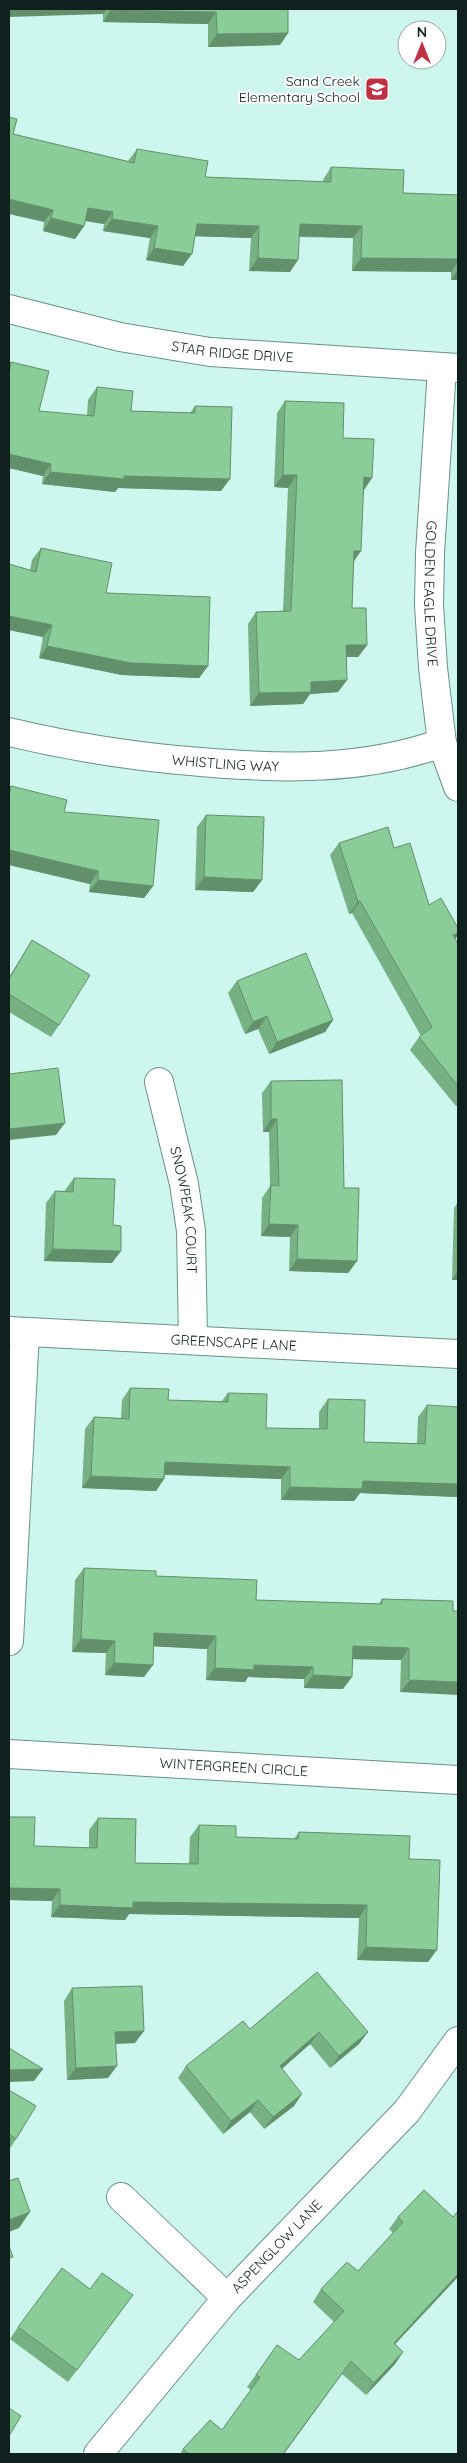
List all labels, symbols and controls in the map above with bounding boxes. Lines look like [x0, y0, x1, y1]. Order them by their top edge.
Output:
north arrow [397, 20, 447, 70]
text: N [417, 23, 427, 41]
place label: Sand Creek Elementary School [239, 72, 360, 106]
school or university icon: Sand Creek Elementary School [364, 76, 390, 102]
street label: STAR RIDGE DRIVE [170, 337, 294, 366]
street label: GOLDEN EAGLE DRIVE [420, 520, 442, 667]
street label: WHISTLING WAY [171, 750, 280, 775]
street label: SNOWPEAK COURT [166, 1145, 201, 1274]
street label: GREENSCAPE LANE [170, 1330, 297, 1355]
street label: WINTERGREEN CIRCLE [159, 1754, 308, 1780]
street label: ASPENGLOW LANE [227, 2196, 326, 2297]

